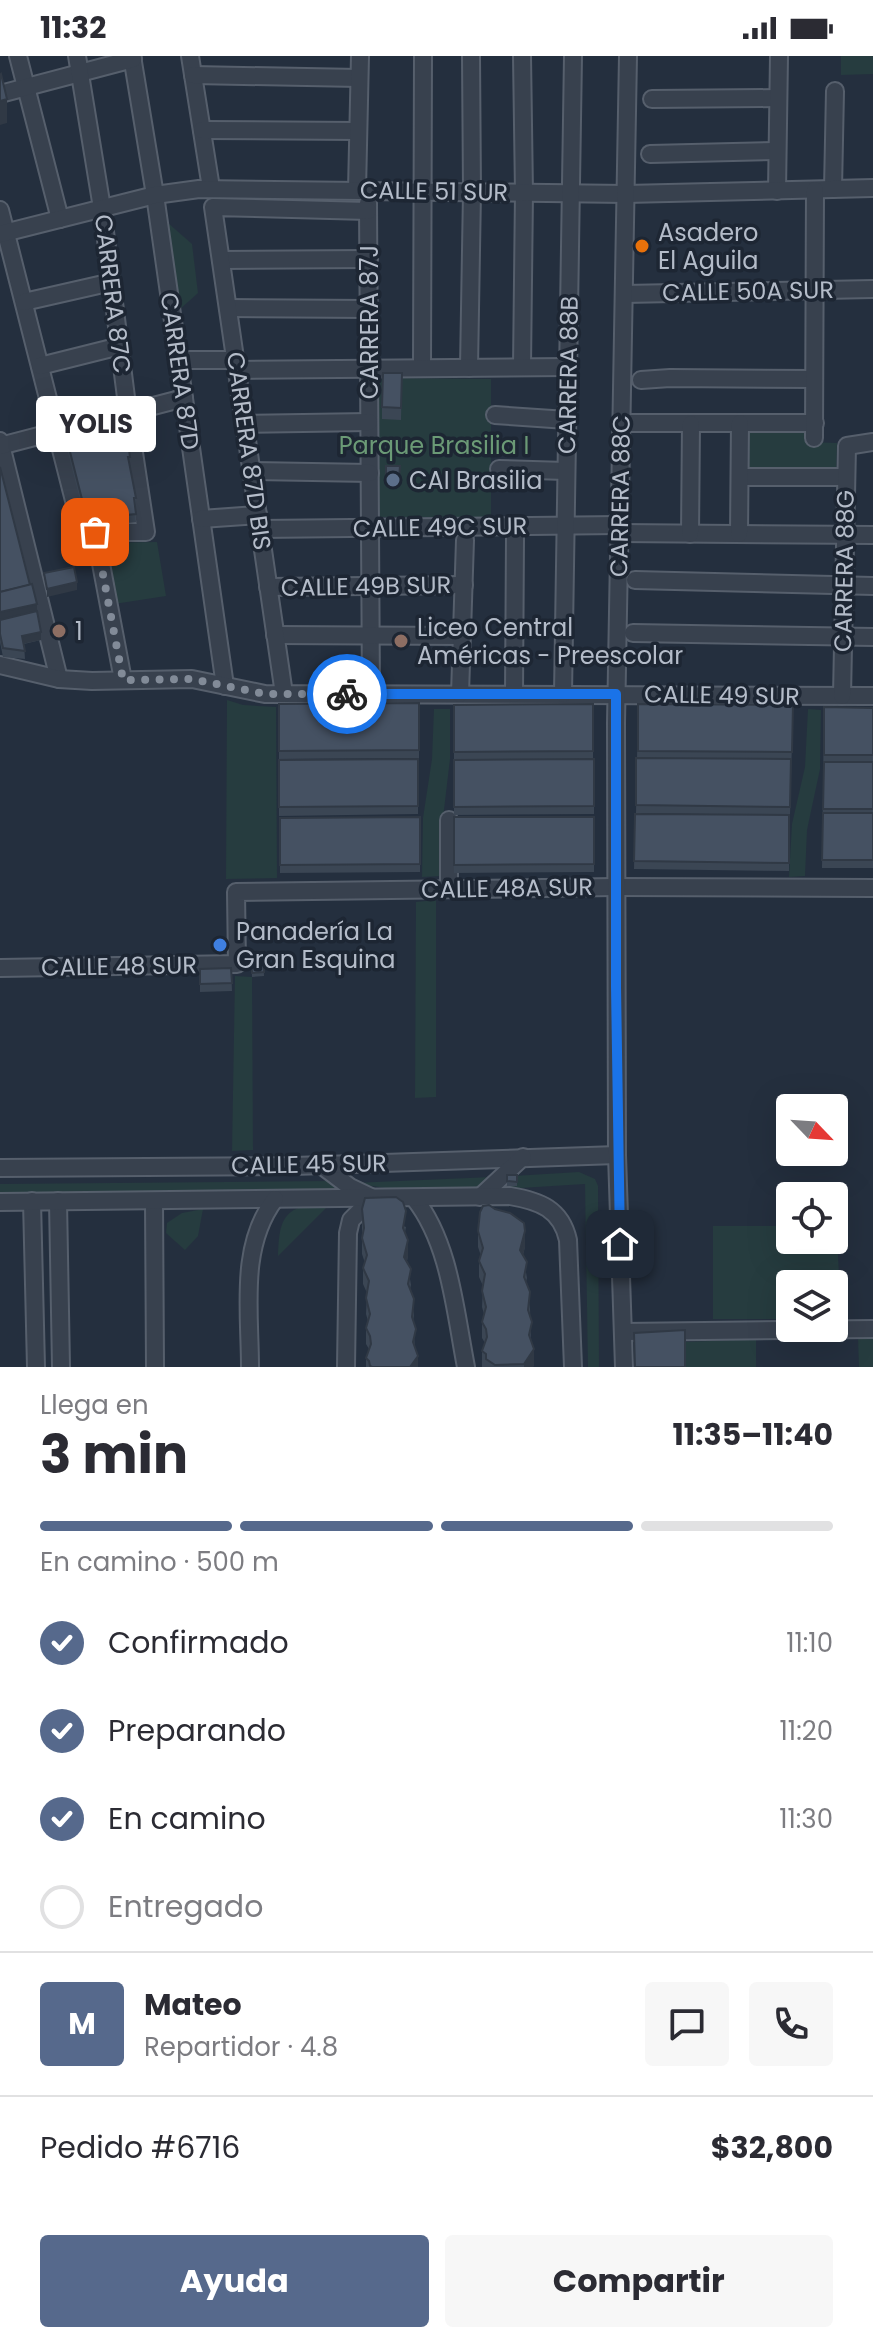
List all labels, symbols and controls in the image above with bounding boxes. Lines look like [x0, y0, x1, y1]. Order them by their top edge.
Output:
text: 11:32 [40, 6, 106, 49]
street label: CALLE 51 SUR [360, 173, 508, 209]
street label: CARRERA 87C [87, 213, 139, 375]
place label: Asadero El Aguila [658, 216, 758, 277]
marker: Asadero El Aguila [633, 237, 651, 255]
street label: CARRERA 87J [353, 245, 386, 399]
street label: CALLE 50A SUR [662, 273, 834, 309]
street label: CARRERA 87D [153, 290, 207, 452]
street label: CARRERA 88B [550, 296, 586, 454]
street label: CARRERA 87D BIS [219, 350, 279, 552]
callout: YOLIS [35, 396, 155, 452]
text: YOLIS [59, 406, 133, 442]
street label: CARRERA 88C [602, 415, 638, 577]
park label: Parque Brasilia I [339, 429, 529, 462]
place label: CAI Brasilia [409, 464, 542, 497]
marker: CAI Brasilia [384, 471, 402, 489]
street label: CARRERA 88G [826, 490, 862, 652]
pin [61, 498, 129, 566]
street label: CALLE 49C SUR [353, 509, 527, 545]
icon: bag [73, 510, 117, 554]
street label: CALLE 49B SUR [281, 568, 451, 604]
place label: Liceo Central Américas - Preescolar [417, 611, 683, 672]
place label: 1 [75, 615, 83, 648]
marker: 1 [50, 622, 68, 640]
marker: Liceo Central Américas - Preescolar [392, 632, 410, 650]
courier [307, 654, 387, 734]
icon: bike [325, 672, 369, 716]
street label: CALLE 49 SUR [644, 677, 800, 713]
street label: CALLE 48A SUR [421, 870, 593, 906]
place label: Panadería La Gran Esquina [236, 915, 396, 976]
marker: Panadería La Gran Esquina [211, 936, 229, 954]
street label: CALLE 48 SUR [41, 948, 197, 984]
north arrow [776, 1094, 848, 1166]
map controls [776, 1094, 848, 1342]
street label: CALLE 45 SUR [231, 1146, 387, 1182]
button: locate [776, 1182, 848, 1254]
pin [586, 1210, 654, 1278]
icon: home [598, 1222, 642, 1266]
button: layers [776, 1270, 848, 1342]
text: Llega en [40, 1387, 149, 1423]
text: 11:35–11:40 [672, 1413, 833, 1456]
text: 3 min [40, 1418, 188, 1491]
text: En camino · 500 m [40, 1544, 279, 1580]
icon: check [40, 1621, 84, 1665]
text: Confirmado [108, 1621, 289, 1664]
text: 11:10 [786, 1625, 833, 1661]
icon: check [40, 1709, 84, 1753]
text: Preparando [108, 1709, 286, 1752]
text: 11:20 [780, 1713, 833, 1749]
icon: check [40, 1797, 84, 1841]
text: En camino [108, 1797, 266, 1840]
text: 11:30 [779, 1801, 833, 1837]
text: Entregado [108, 1885, 263, 1928]
button: chat [645, 1982, 729, 2066]
button: phone [749, 1982, 833, 2066]
text: Mateo [144, 1983, 242, 2026]
text: M [68, 2002, 96, 2045]
text: Repartidor · 4.8 [144, 2029, 338, 2065]
text: Pedido #6716 [40, 2126, 240, 2169]
text: $32,800 [711, 2126, 833, 2169]
button: Ayuda [40, 2235, 429, 2327]
button: Compartir [445, 2235, 833, 2327]

